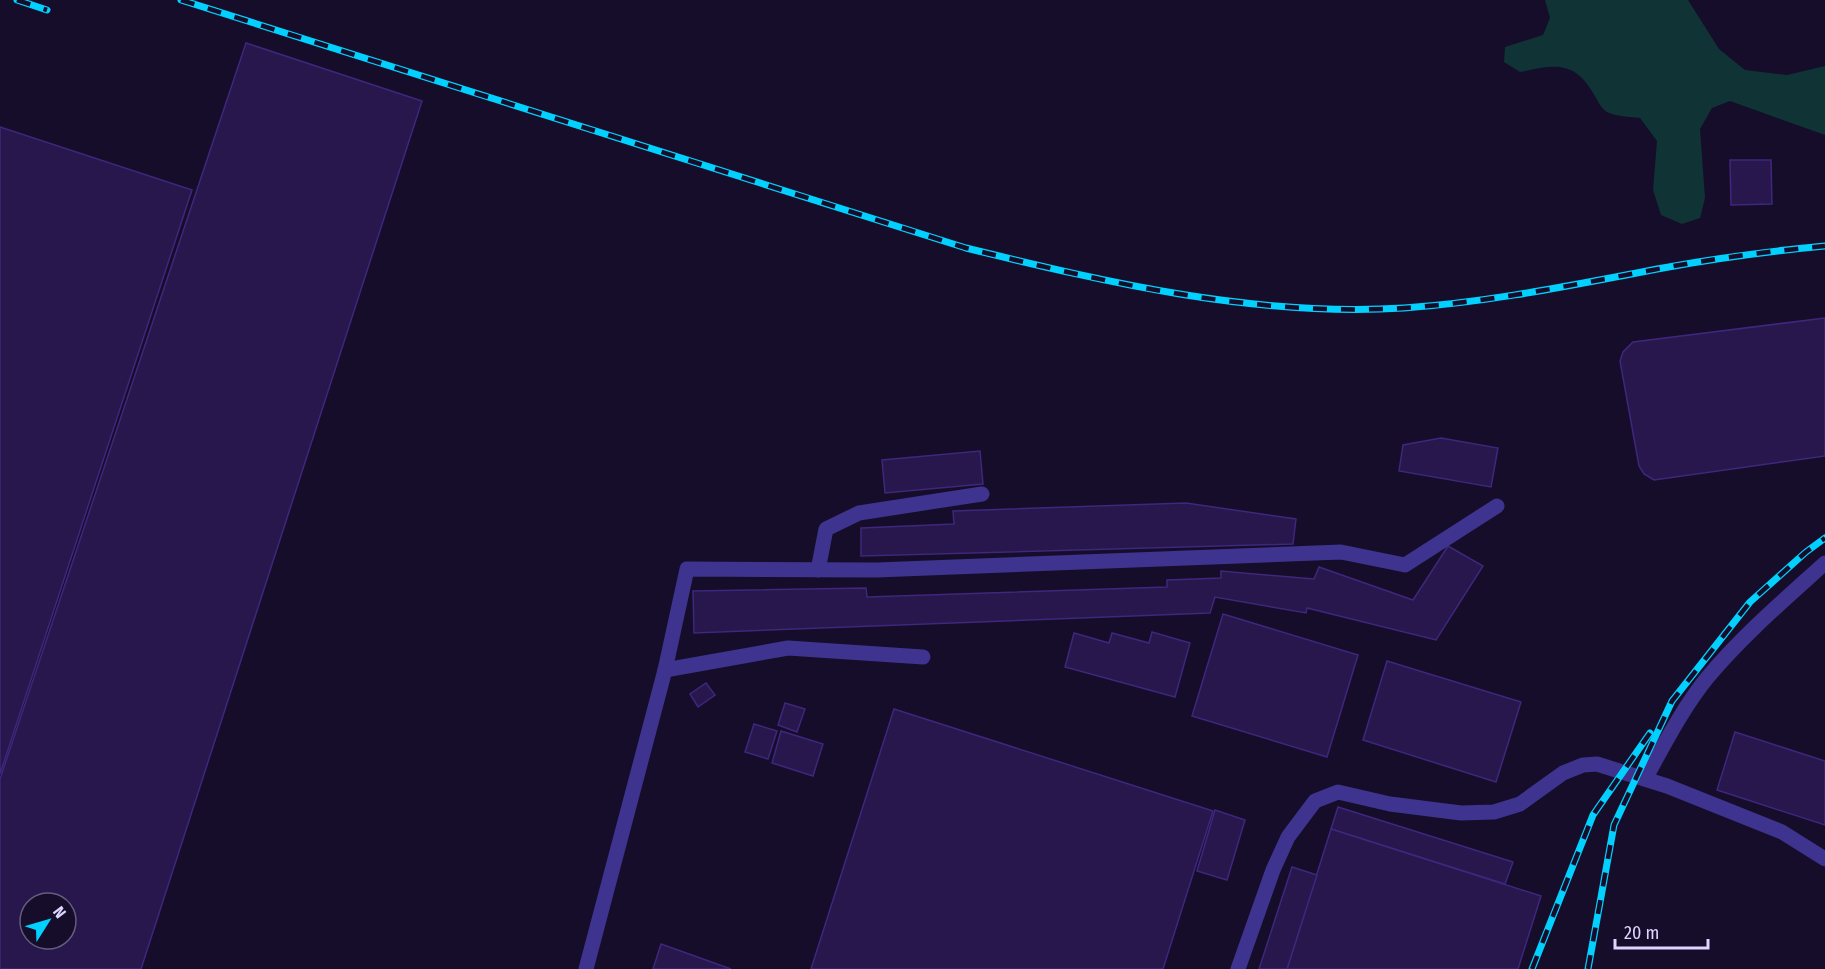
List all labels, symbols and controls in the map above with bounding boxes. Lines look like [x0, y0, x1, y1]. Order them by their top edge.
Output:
north arrow [18, 891, 78, 951]
text: N [49, 903, 70, 922]
scale bar [1615, 912, 1708, 950]
text: 20 m [1624, 922, 1659, 944]

